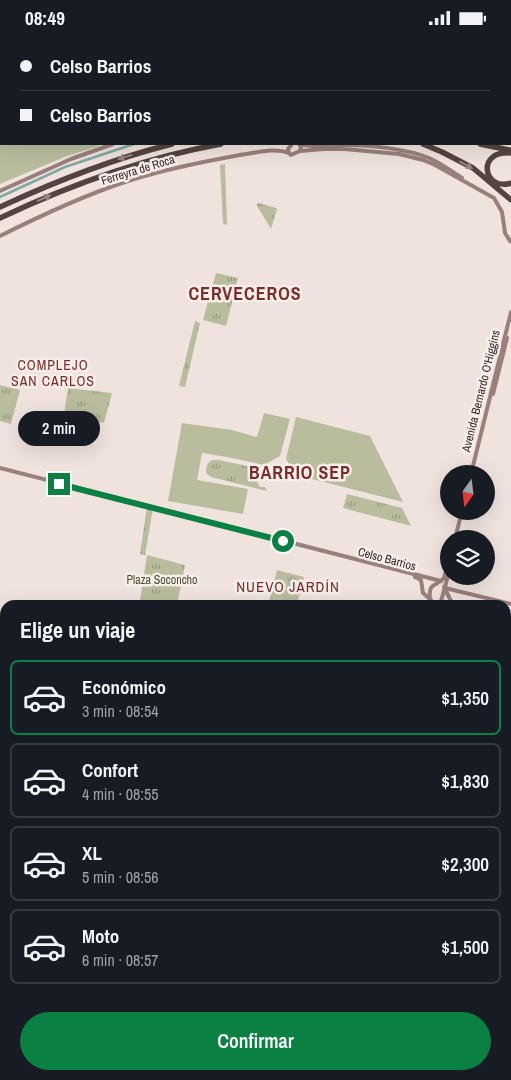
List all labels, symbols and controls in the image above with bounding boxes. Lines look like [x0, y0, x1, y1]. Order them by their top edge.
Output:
text: 08:49 [25, 5, 65, 31]
text: Celso Barrios [50, 53, 151, 79]
text: Celso Barrios [50, 102, 151, 128]
street label: Ferreyra de Roca [99, 151, 177, 189]
one-way arrow [118, 153, 133, 161]
one-way arrow [460, 160, 473, 169]
one-way arrow [37, 194, 51, 202]
district label: CERVECEROS [188, 281, 302, 306]
street label: Avenida Bernardo O'Higgins [458, 328, 504, 455]
district label: COMPLEJO SAN CARLOS [11, 356, 95, 390]
callout: 2 min [18, 411, 100, 447]
text: 2 min [42, 417, 76, 439]
district label: BARRIO SEP [249, 460, 351, 485]
north arrow [440, 465, 495, 520]
map controls [440, 465, 495, 585]
route end [48, 473, 70, 495]
route start [272, 530, 294, 552]
button: layers [440, 530, 495, 585]
street label: Celso Barrios [356, 544, 418, 574]
park label: Plaza Soconcho [126, 572, 198, 588]
district label: NUEVO JARDÍN [236, 576, 340, 597]
text: Elige un viaje [20, 615, 135, 645]
text: Económico [82, 674, 166, 700]
icon: car [22, 675, 67, 720]
text: $1,350 [441, 685, 489, 711]
text: 3 min · 08:54 [82, 700, 159, 722]
text: Confort [82, 757, 138, 783]
icon: car [22, 758, 67, 803]
text: $1,830 [441, 768, 489, 794]
text: 4 min · 08:55 [82, 783, 159, 805]
text: XL [82, 840, 102, 866]
icon: car [22, 841, 67, 886]
text: $2,300 [441, 851, 489, 877]
text: 5 min · 08:56 [82, 866, 159, 888]
text: Moto [82, 923, 119, 949]
icon: car [22, 924, 67, 969]
text: $1,500 [441, 934, 489, 960]
text: 6 min · 08:57 [82, 949, 159, 971]
button: Confirmar [20, 1012, 491, 1070]

